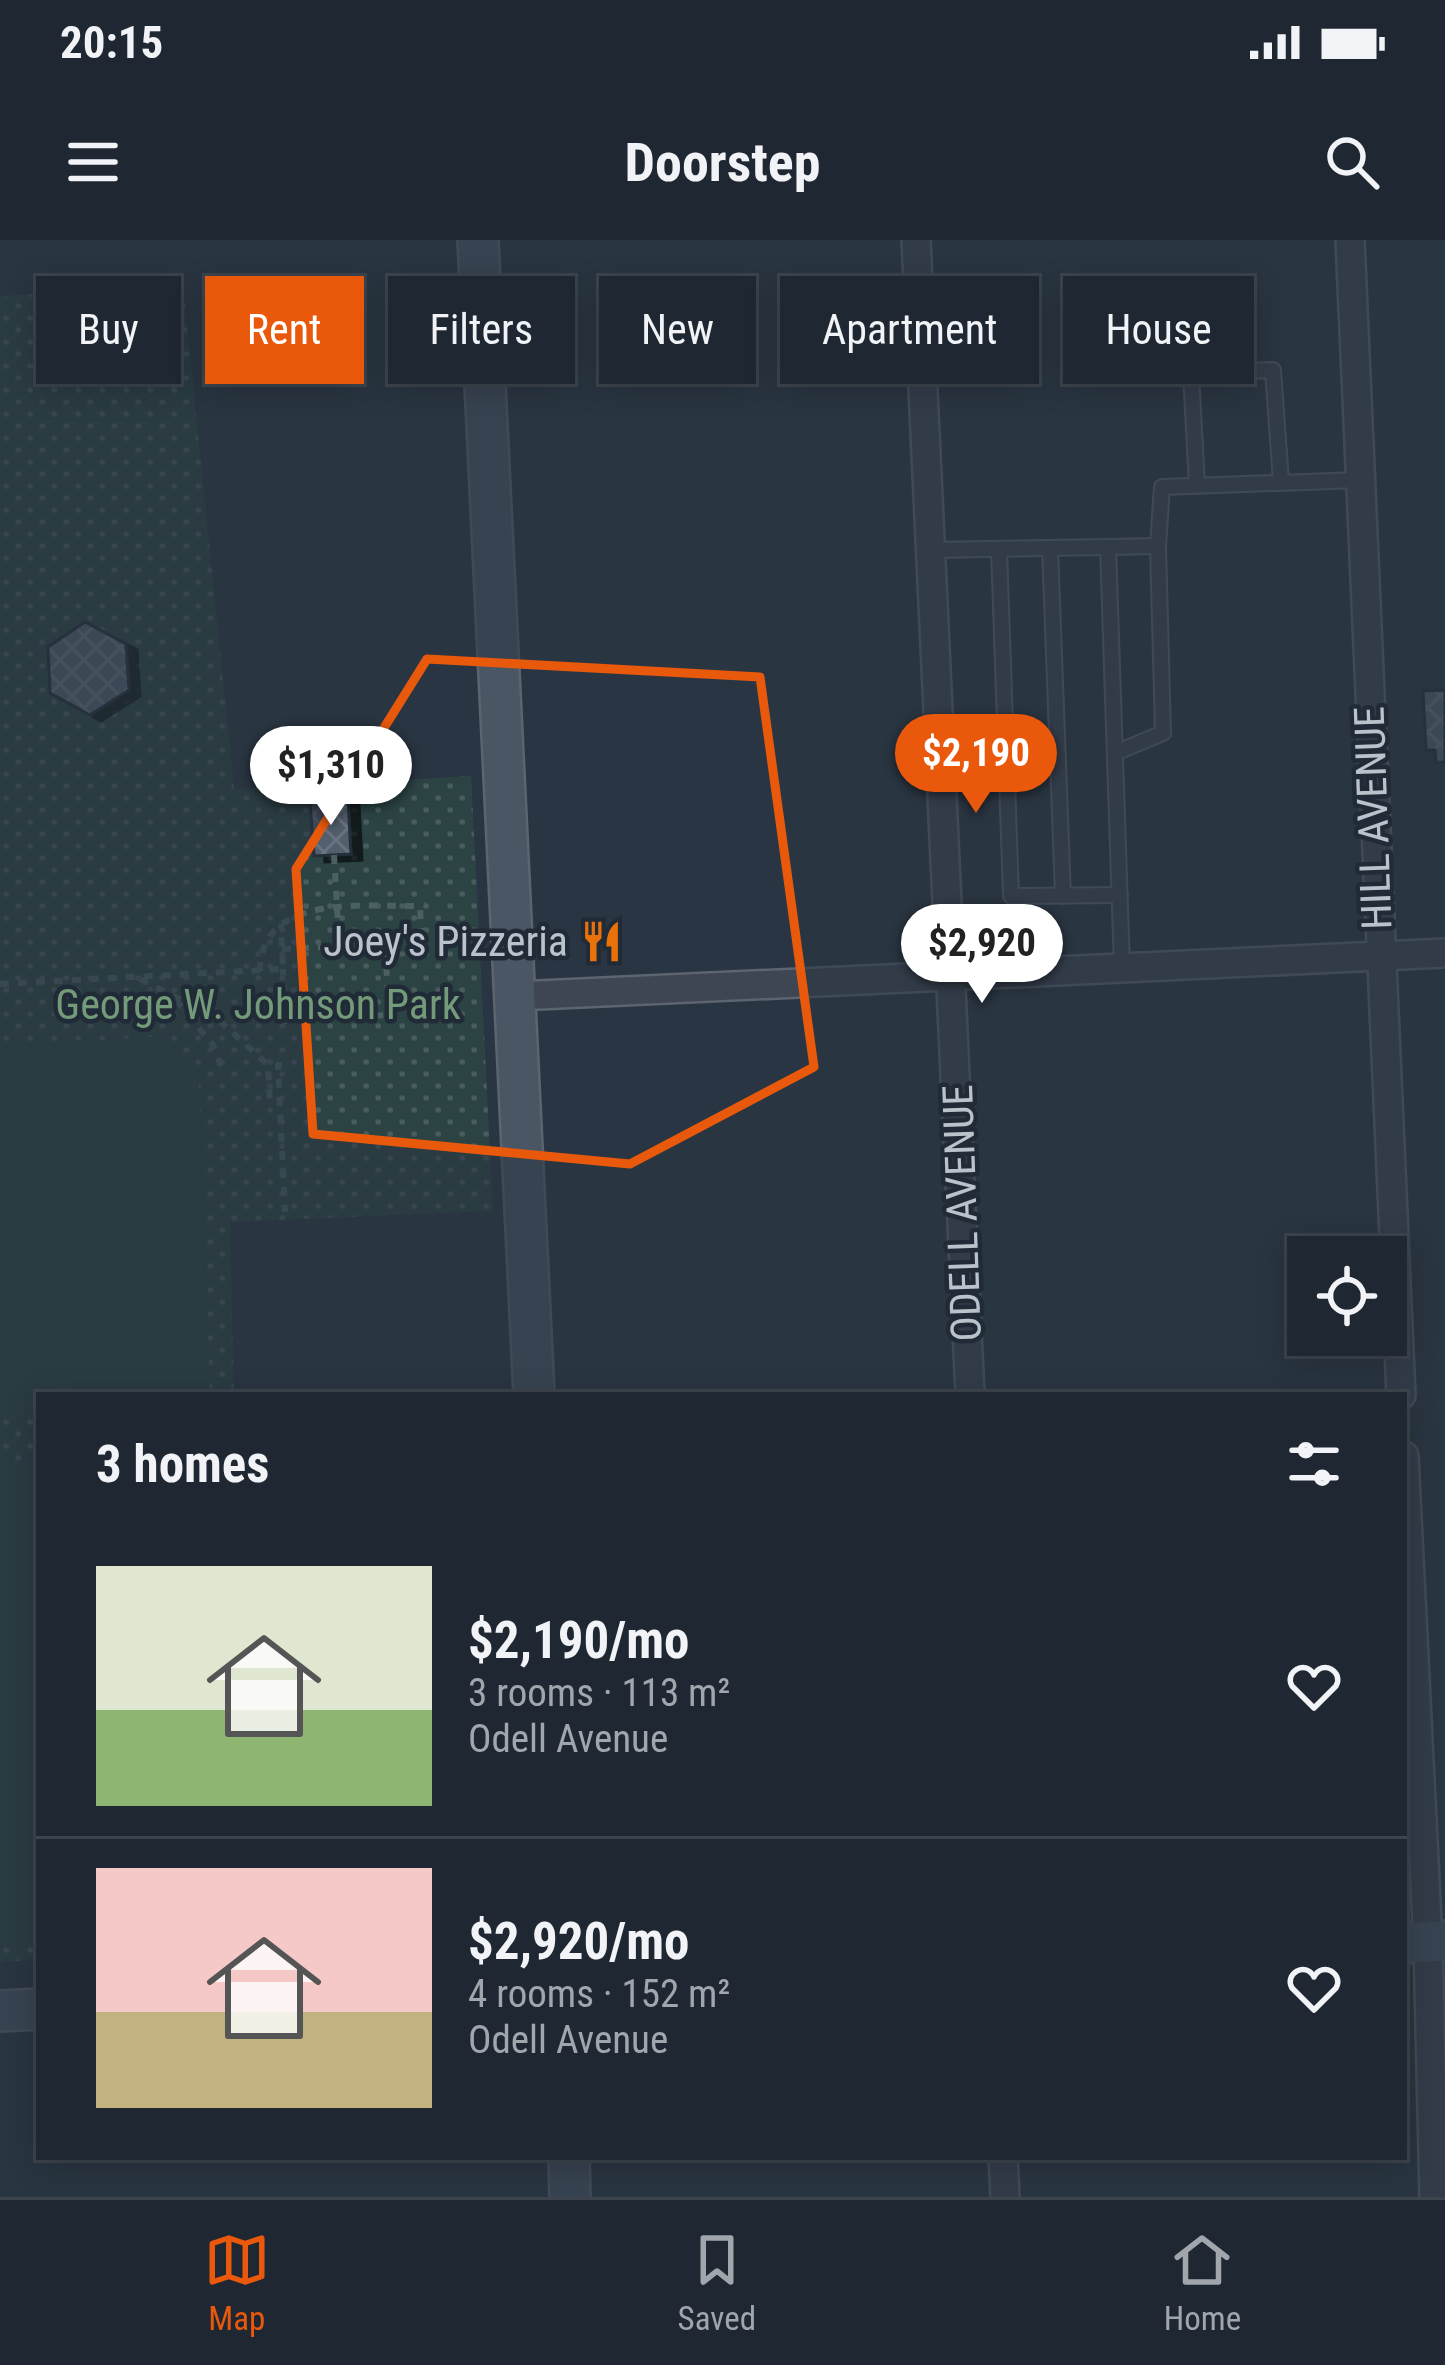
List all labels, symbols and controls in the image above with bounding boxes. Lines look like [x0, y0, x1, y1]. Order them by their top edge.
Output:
text: 20:15 [60, 16, 163, 69]
icon: menu [60, 129, 126, 195]
icon: search [1319, 129, 1385, 195]
text: Doorstep [625, 131, 820, 194]
chip: Buy [36, 276, 181, 384]
chip: Rent [205, 276, 364, 384]
chip: Filters [388, 276, 575, 384]
chip: New [599, 276, 756, 384]
chip: Apartment [780, 276, 1039, 384]
chip: House [1063, 276, 1254, 384]
street label: HILL AVENUE [1345, 705, 1401, 931]
pin: $2,190 [878, 714, 1074, 816]
pin: $1,310 [233, 726, 429, 828]
text: $2,190 [922, 730, 1030, 776]
text: $1,310 [277, 742, 385, 788]
pin: $2,920 [884, 904, 1080, 1006]
place label: Joey's Pizzeria [323, 917, 568, 966]
restaurant icon: Joey's Pizzeria [579, 918, 625, 964]
text: $2,920 [928, 920, 1036, 966]
park label: George W. Johnson Park [55, 980, 461, 1029]
street label: ODELL AVENUE [933, 1084, 991, 1342]
map controls [1287, 1236, 1407, 1356]
button: locate [1287, 1236, 1407, 1356]
icon: filters [1281, 1431, 1347, 1497]
text: 3 homes [96, 1435, 269, 1494]
text: $2,190/mo [468, 1611, 689, 1670]
icon: home [192, 1614, 336, 1758]
icon: heart [1281, 1653, 1347, 1719]
text: 3 rooms · 113 m² [468, 1670, 730, 1716]
text: Odell Avenue [468, 1716, 668, 1762]
text: $2,920/mo [468, 1912, 689, 1971]
icon: home [192, 1916, 336, 2060]
icon: heart [1281, 1955, 1347, 2021]
text: 4 rooms · 152 m² [468, 1971, 730, 2017]
text: Odell Avenue [468, 2017, 668, 2063]
tab: Map [204, 2227, 270, 2338]
tab: Saved [678, 2227, 756, 2338]
tab: Home [1164, 2227, 1241, 2338]

